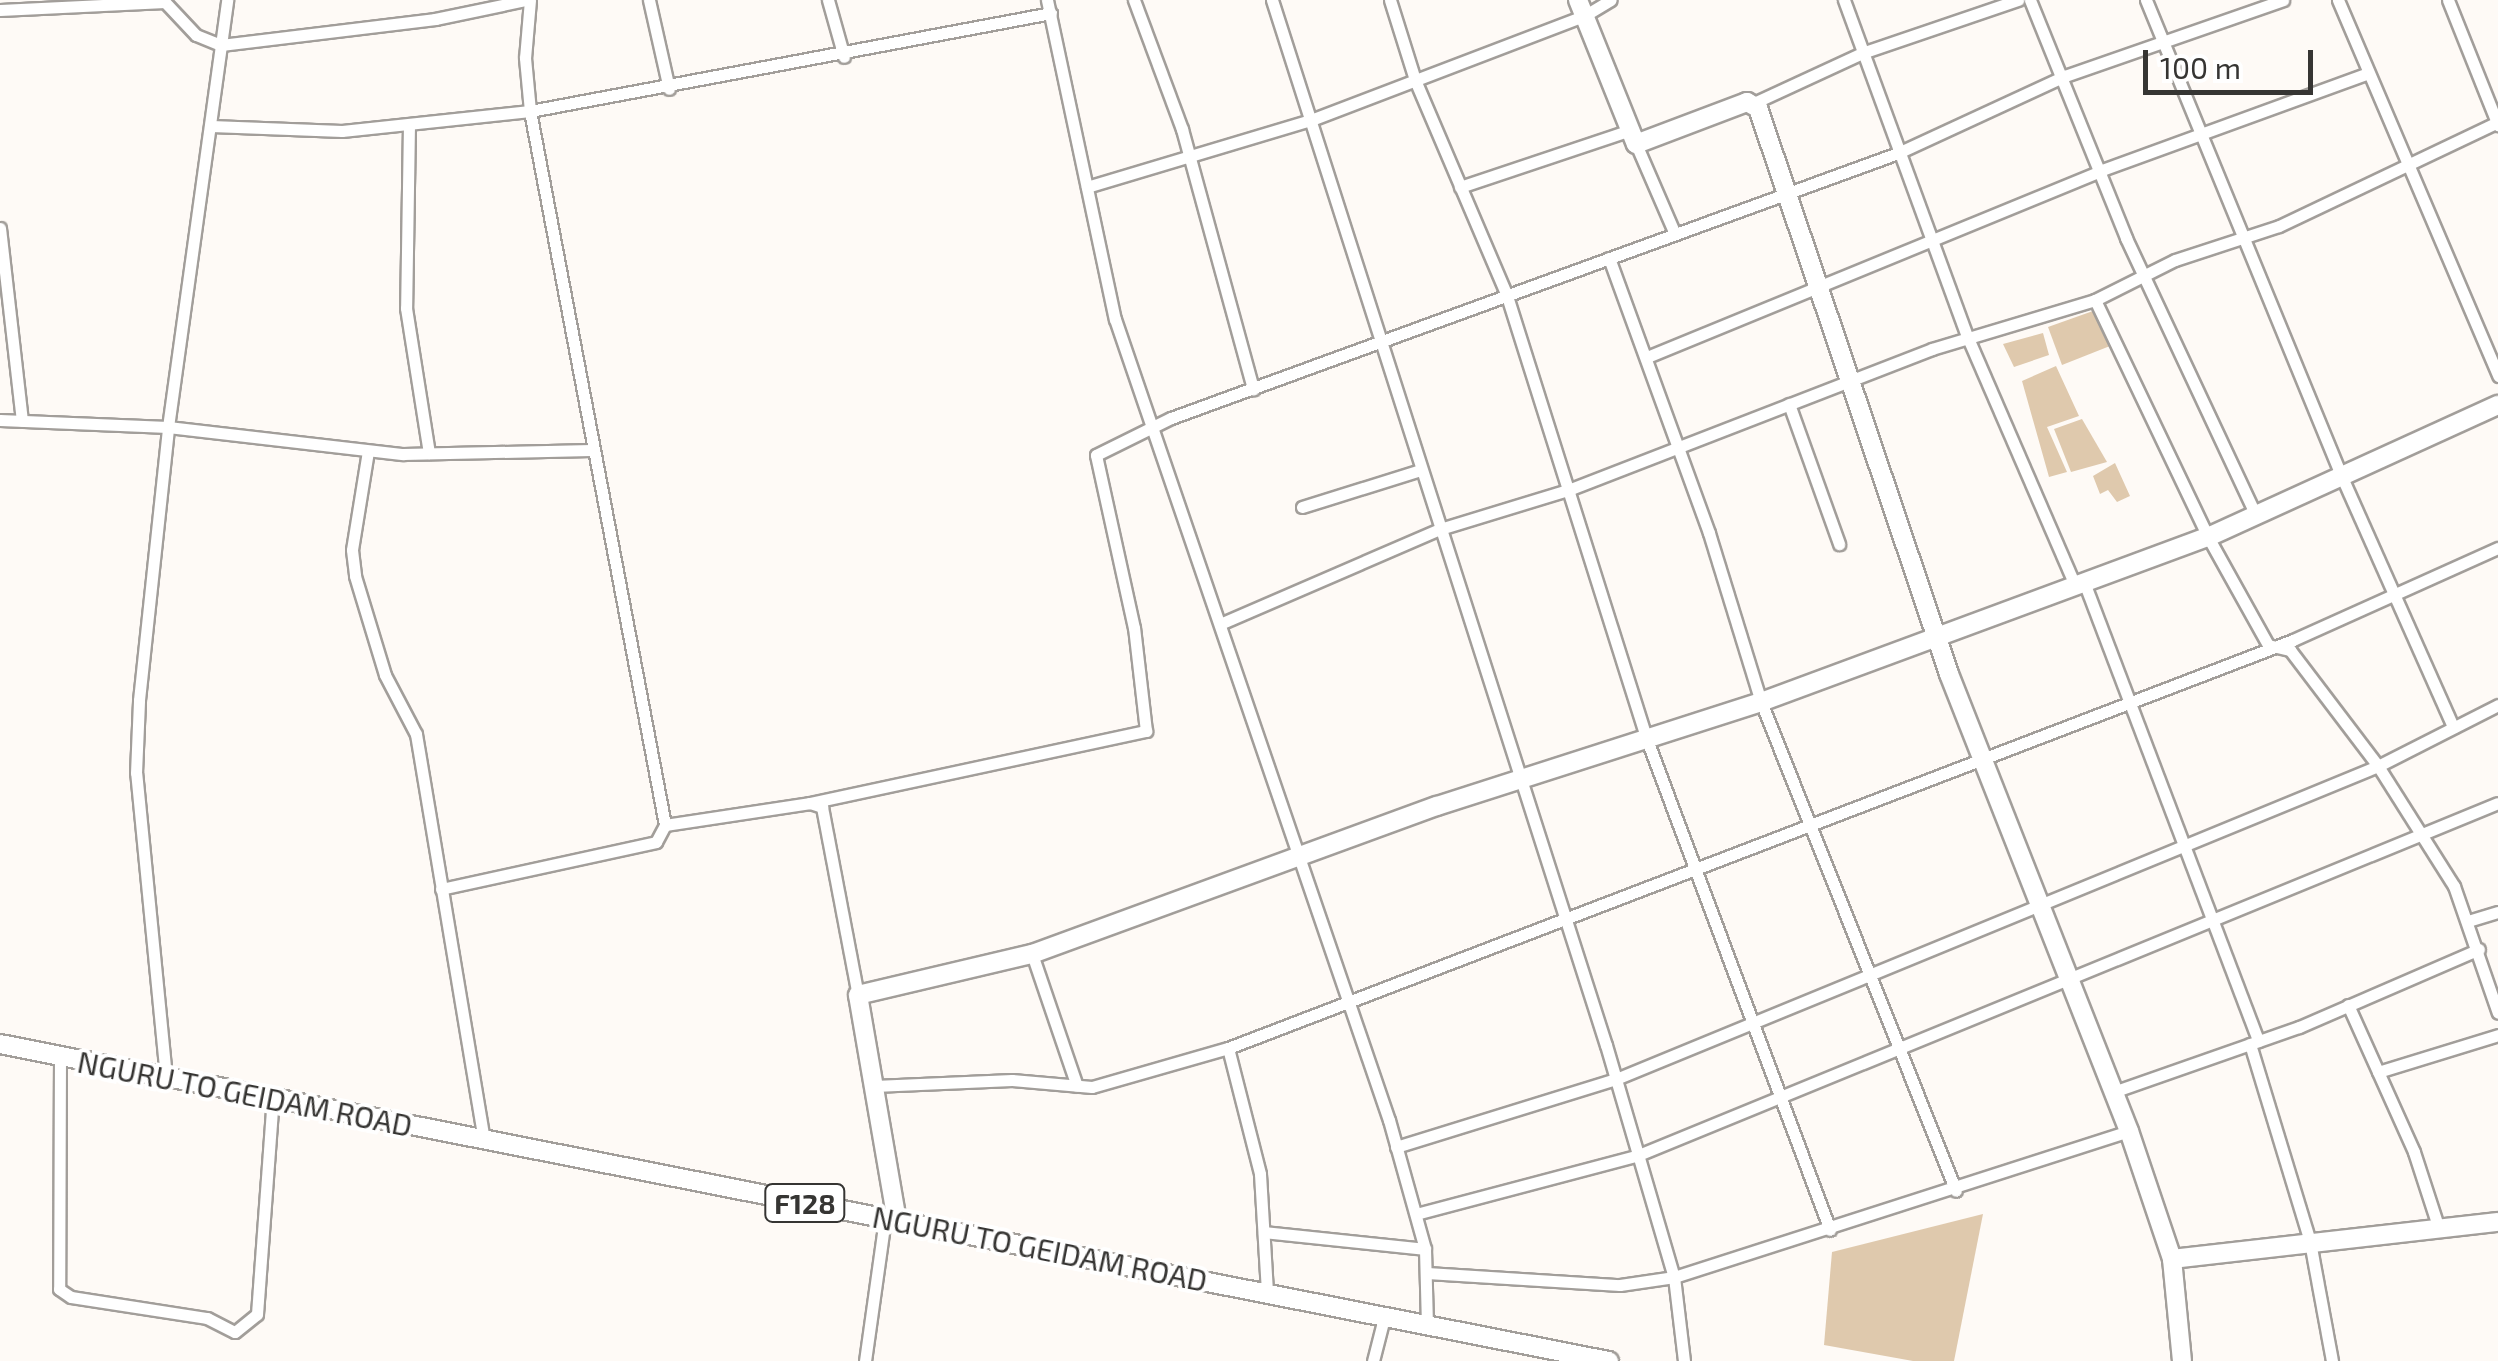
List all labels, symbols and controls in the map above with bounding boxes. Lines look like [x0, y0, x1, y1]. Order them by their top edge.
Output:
scale bar [2148, 30, 2318, 92]
text: 100 m [2160, 49, 2241, 85]
street label: NGURU TO GEIDAM ROAD [74, 1043, 416, 1143]
road number: F128 [762, 1180, 848, 1226]
street label: NGURU TO GEIDAM ROAD [869, 1198, 1211, 1298]

